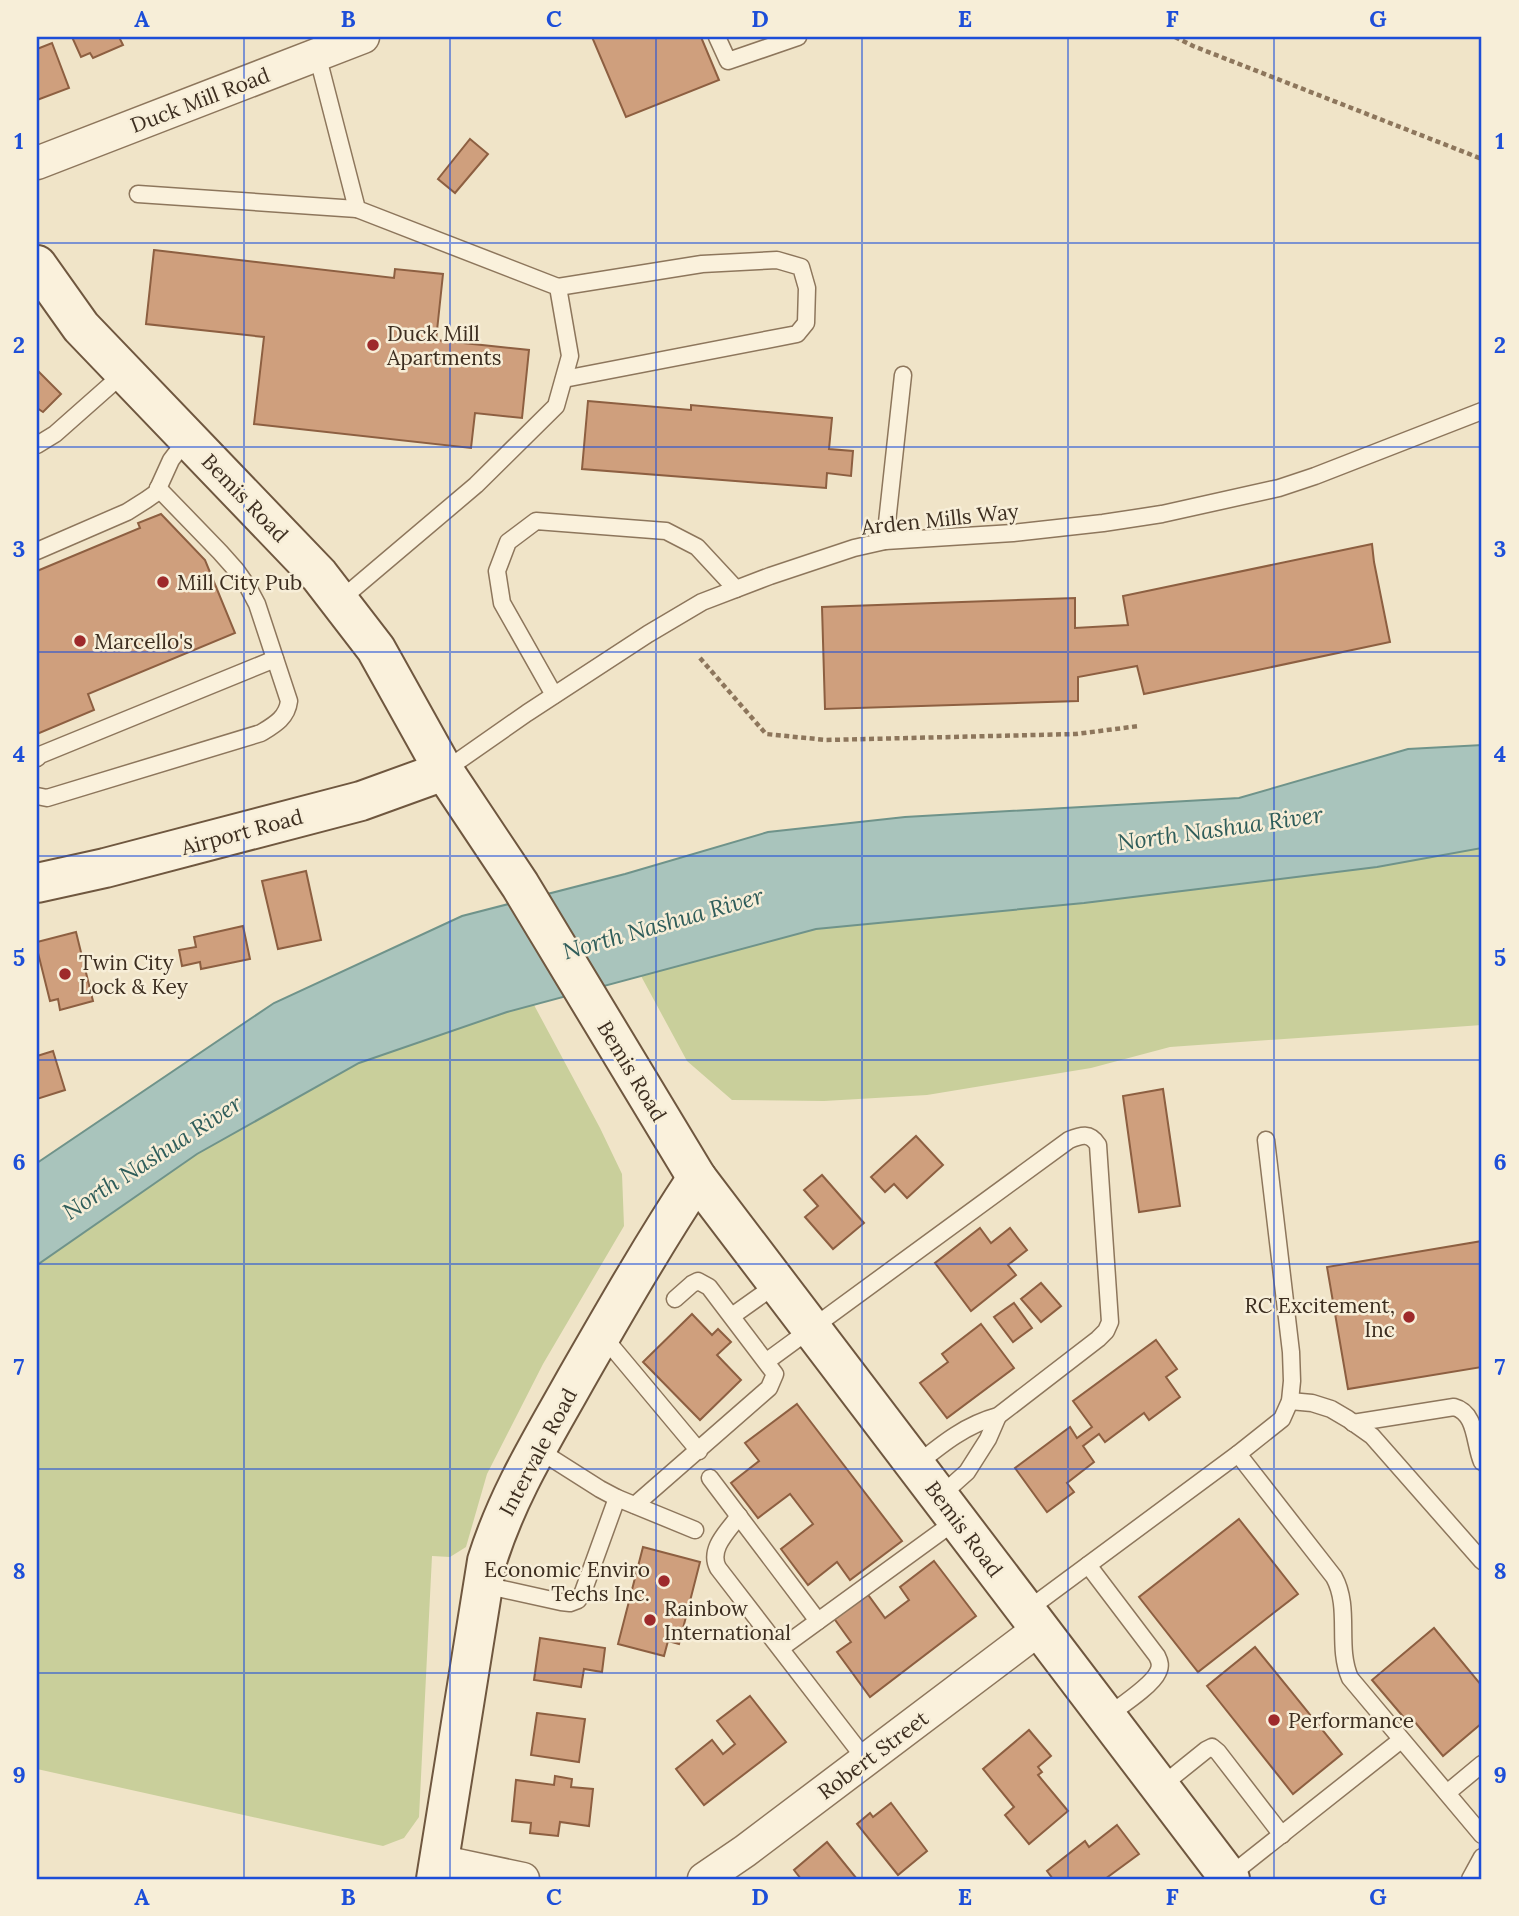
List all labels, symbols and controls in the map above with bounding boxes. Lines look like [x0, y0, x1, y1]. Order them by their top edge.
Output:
text: A [134, 4, 150, 33]
text: B [340, 4, 356, 33]
text: C [546, 4, 562, 33]
text: D [751, 4, 769, 33]
text: E [958, 4, 972, 33]
text: F [1165, 4, 1179, 33]
text: G [1369, 4, 1387, 33]
street label: Duck Mill Road [127, 61, 273, 139]
text: 1 [14, 126, 24, 155]
text: 1 [1495, 126, 1505, 155]
place label: Duck Mill Apartments [386, 320, 501, 371]
text: 2 [13, 330, 25, 359]
text: 2 [1494, 330, 1506, 359]
marker: Duck Mill Apartments [365, 337, 381, 353]
street label: Bemis Road [196, 448, 294, 548]
street label: Arden Mills Way [859, 497, 1020, 541]
text: 3 [13, 534, 25, 563]
text: 3 [1494, 534, 1506, 563]
place label: Mill City Pub [177, 569, 302, 596]
marker: Mill City Pub [155, 574, 171, 590]
place label: Marcello's [94, 628, 193, 655]
marker: Marcello's [72, 633, 88, 649]
text: 4 [13, 739, 25, 768]
text: 4 [1494, 739, 1506, 768]
water label: North Nashua River [1115, 799, 1325, 857]
street label: Airport Road [177, 803, 306, 861]
water label: North Nashua River [559, 880, 767, 966]
text: 5 [13, 943, 25, 972]
text: 5 [1494, 943, 1506, 972]
place label: Twin City Lock & Key [79, 949, 188, 1000]
marker: Twin City Lock & Key [57, 966, 73, 982]
street label: Bemis Road [591, 1016, 673, 1126]
water label: North Nashua River [57, 1088, 247, 1226]
text: 6 [12, 1147, 26, 1176]
text: 6 [1493, 1147, 1507, 1176]
place label: RC Excitement, Inc [1244, 1292, 1395, 1343]
marker: RC Excitement, Inc [1401, 1309, 1417, 1325]
text: 7 [14, 1352, 25, 1381]
text: 7 [1495, 1352, 1506, 1381]
street label: Intervale Road [493, 1384, 583, 1520]
street label: Bemis Road [919, 1476, 1009, 1582]
text: 8 [12, 1556, 26, 1585]
place label: Economic Enviro Techs Inc. [484, 1556, 650, 1607]
text: 8 [1493, 1556, 1507, 1585]
marker: Economic Enviro Techs Inc. [656, 1573, 672, 1589]
place label: Rainbow International [664, 1595, 791, 1646]
marker: Rainbow International [642, 1612, 658, 1628]
street label: Robert Street [812, 1704, 934, 1805]
place label: Performance [1288, 1707, 1414, 1734]
marker: Performance [1266, 1712, 1282, 1728]
text: 9 [12, 1760, 26, 1789]
text: 9 [1493, 1760, 1507, 1789]
text: A [134, 1882, 150, 1911]
text: B [340, 1882, 356, 1911]
text: C [546, 1882, 562, 1911]
text: D [751, 1882, 769, 1911]
text: E [958, 1882, 972, 1911]
text: F [1165, 1882, 1179, 1911]
text: G [1369, 1882, 1387, 1911]

